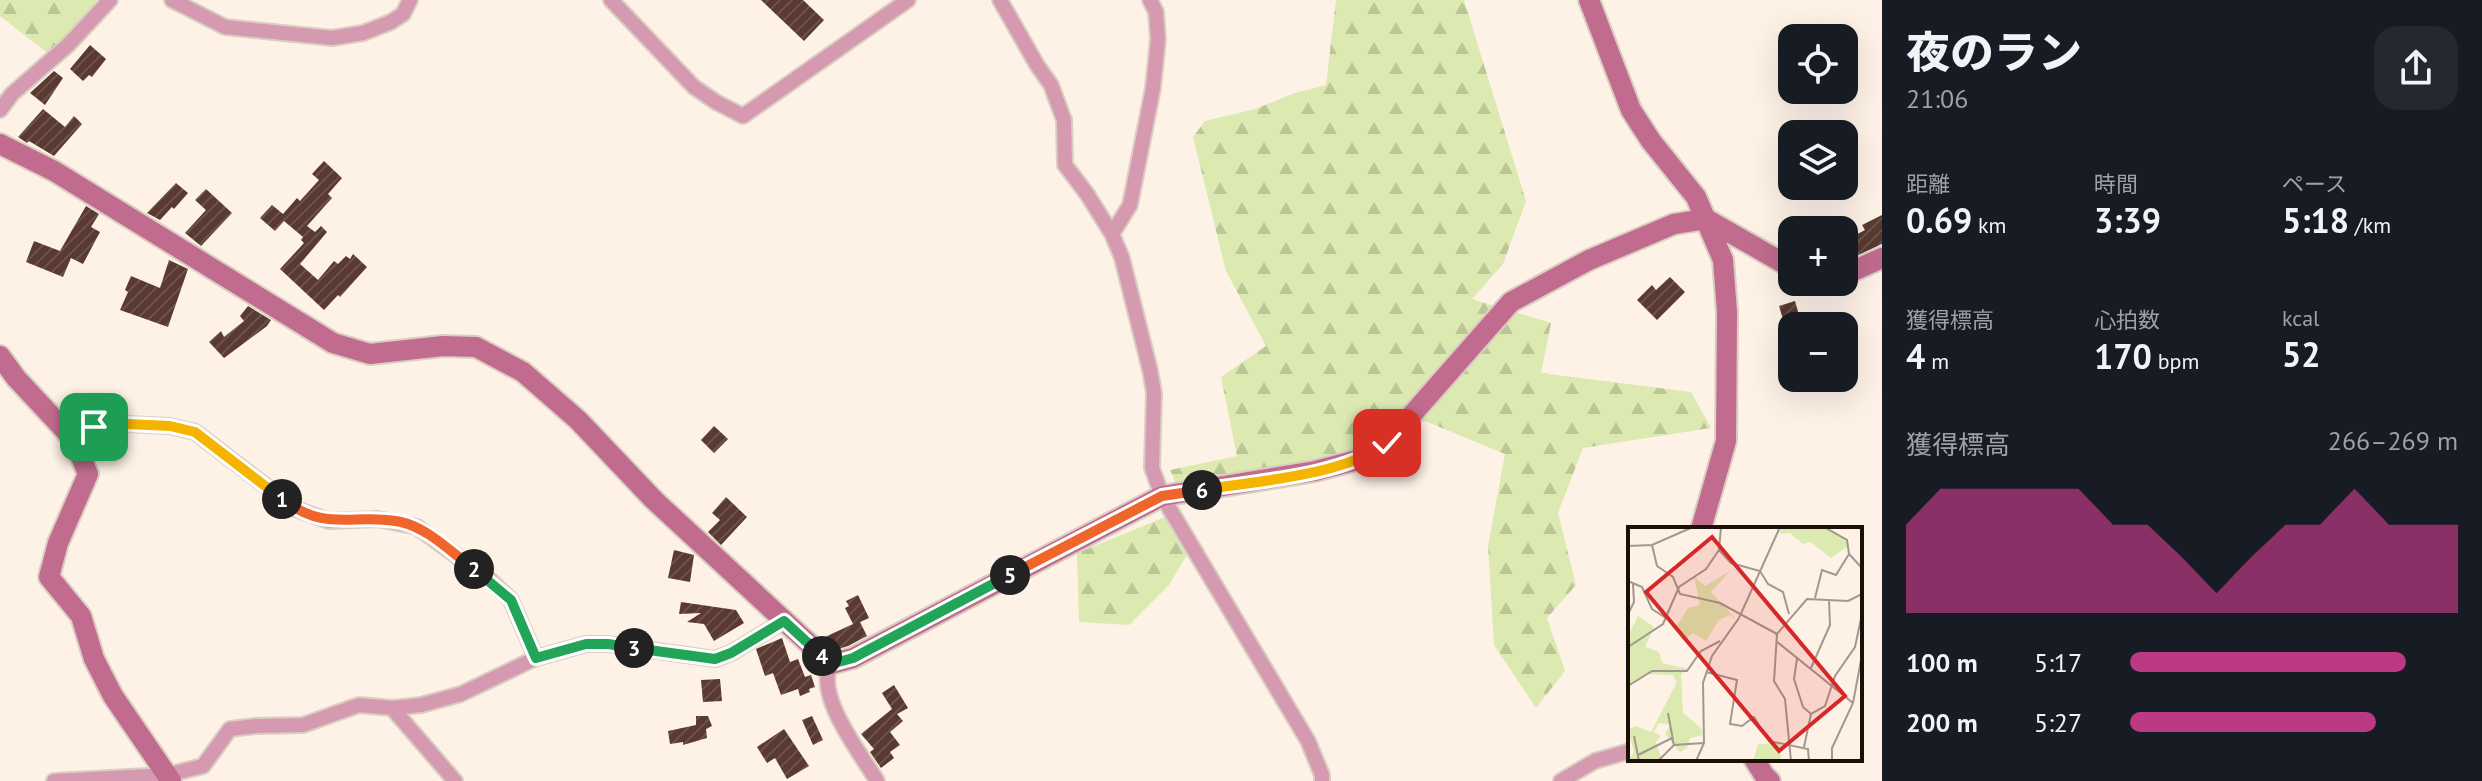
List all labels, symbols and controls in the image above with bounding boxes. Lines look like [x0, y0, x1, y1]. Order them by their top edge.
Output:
text: 夜のラン [1906, 23, 2082, 80]
map controls [1778, 24, 1858, 392]
button: locate [1778, 24, 1858, 104]
button: share [2374, 26, 2458, 110]
text: 21:06 [1906, 82, 1968, 115]
button: layers [1778, 120, 1858, 200]
text: 距離 [1906, 170, 1950, 198]
text: 時間 [2094, 170, 2138, 198]
text: ペース [2282, 170, 2347, 198]
text: 0.69 [1906, 198, 1972, 242]
text: 3:39 [2094, 198, 2161, 242]
text: 5:18 [2282, 198, 2349, 242]
text: km [1972, 211, 2006, 239]
text: /km [2349, 211, 2391, 239]
button: + [1778, 216, 1858, 296]
text: kcal [2282, 304, 2320, 332]
text: 獲得標高 [1906, 306, 1994, 334]
text: 心拍数 [2094, 306, 2160, 334]
button: − [1778, 312, 1858, 392]
text: 52 [2282, 332, 2321, 376]
text: 4 [1906, 334, 1925, 378]
text: 170 [2094, 334, 2152, 378]
text: m [1925, 347, 1949, 375]
text: bpm [2152, 347, 2199, 375]
pin [60, 393, 128, 461]
icon: arrive [72, 405, 116, 449]
pin [1353, 409, 1421, 477]
icon: check [1365, 421, 1409, 465]
text: 266–269 m [2328, 424, 2458, 457]
text: 獲得標高 [1906, 428, 2010, 461]
pin: 6 [1182, 470, 1222, 510]
text: 6 [1196, 476, 1208, 504]
pin: 1 [262, 479, 302, 519]
text: 1 [276, 485, 288, 513]
inset map [1628, 527, 1862, 761]
pin: 2 [454, 549, 494, 589]
text: 2 [468, 555, 480, 583]
pin: 5 [990, 555, 1030, 595]
text: 5 [1004, 561, 1016, 589]
pin: 3 [614, 628, 654, 668]
text: 3 [628, 634, 640, 662]
pin: 4 [802, 636, 842, 676]
text: 4 [816, 642, 828, 670]
text: 100 m [1906, 646, 1978, 679]
text: 5:17 [2034, 646, 2082, 679]
text: 200 m [1906, 706, 1978, 739]
text: 5:27 [2034, 706, 2082, 739]

